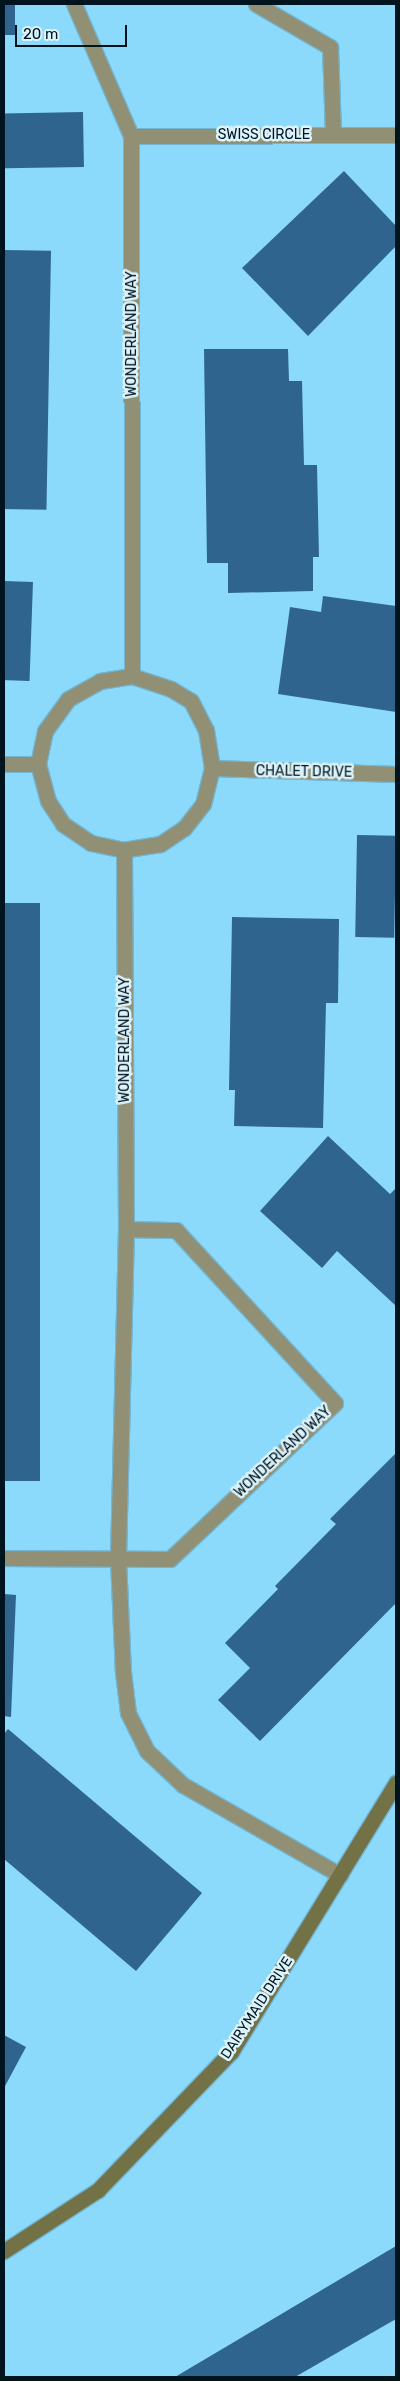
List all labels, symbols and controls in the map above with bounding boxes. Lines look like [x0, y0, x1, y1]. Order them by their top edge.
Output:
scale bar [18, 15, 130, 47]
text: 20 m [23, 25, 58, 43]
street label: SWISS CIRCLE [218, 127, 310, 143]
street label: WONDERLAND WAY [124, 271, 140, 397]
street label: CHALET DRIVE [255, 763, 353, 781]
street label: WONDERLAND WAY [117, 977, 133, 1103]
street label: WONDERLAND WAY [231, 1403, 335, 1501]
street label: DAIRYMAID DRIVE [218, 1954, 296, 2062]

